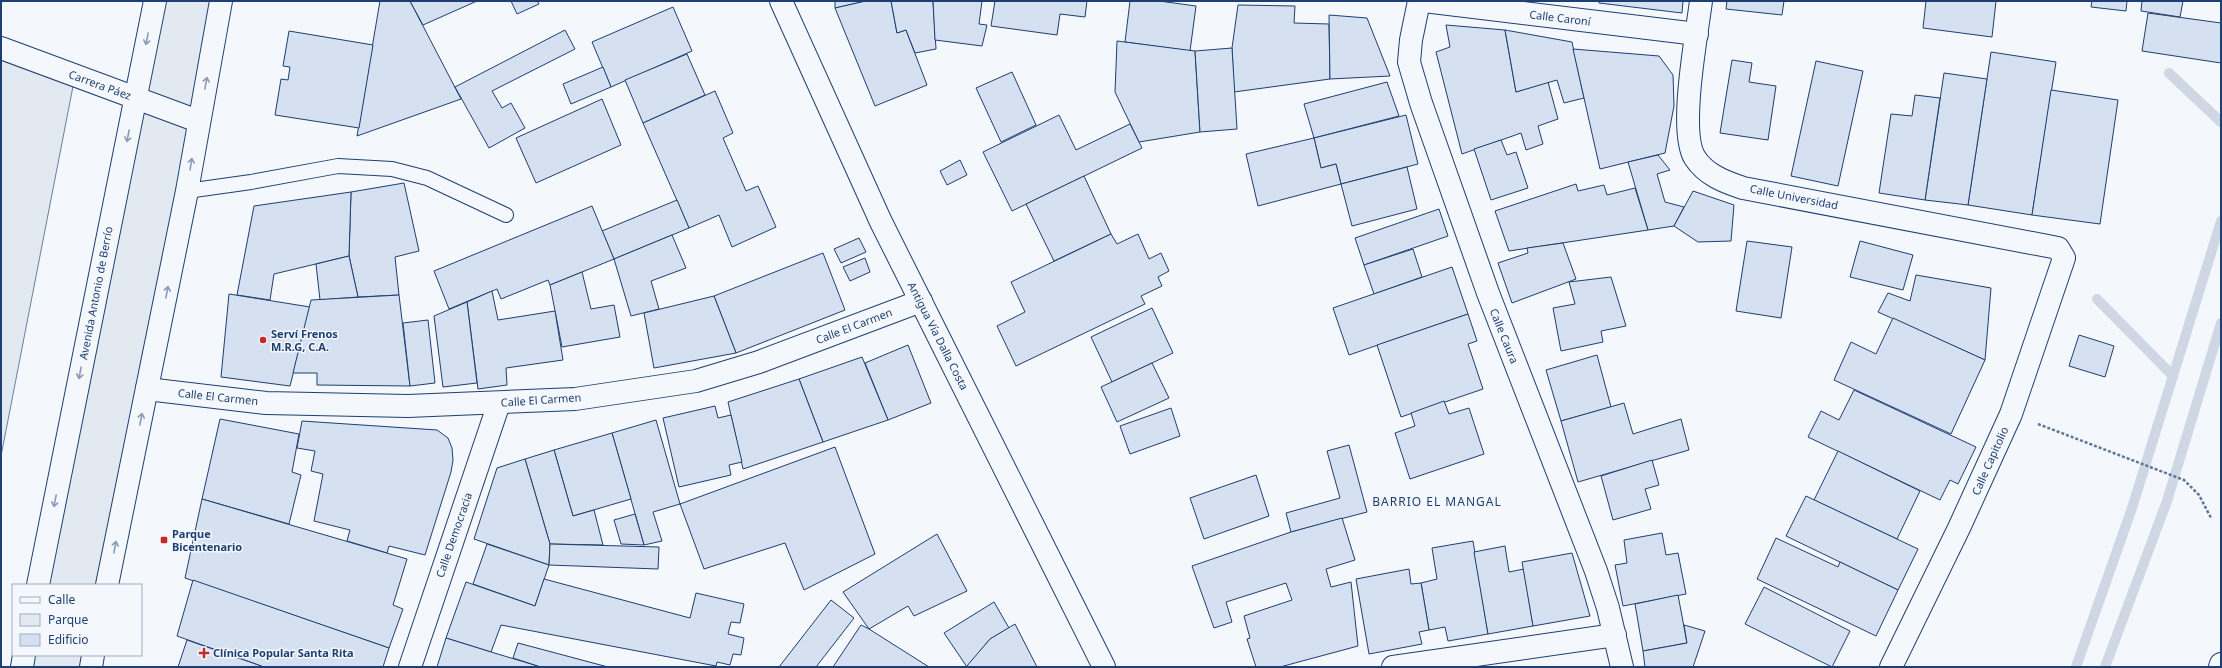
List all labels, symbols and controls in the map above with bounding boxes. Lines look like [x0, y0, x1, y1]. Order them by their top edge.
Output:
street label: Calle Caroní [1529, 6, 1593, 29]
one-way arrow [143, 32, 151, 45]
street label: Carrera Páez [67, 66, 134, 103]
one-way arrow [202, 77, 210, 90]
one-way arrow [123, 129, 131, 142]
one-way arrow [188, 158, 196, 171]
street label: Calle Universidad [1749, 181, 1840, 212]
street label: Avenida Antonio de Berrío [75, 225, 116, 361]
street label: Antigua Vía Dalla Costa [905, 279, 972, 392]
one-way arrow [163, 286, 171, 299]
street label: Calle El Carmen [813, 304, 894, 347]
street label: Calle Caura [1487, 306, 1522, 366]
place label: Serví Frenos M.R.G, C.A. [271, 326, 338, 354]
marker: Serví Frenos M.R.G, C.A. [258, 335, 268, 345]
one-way arrow [76, 366, 84, 379]
street label: Calle El Carmen [177, 385, 259, 408]
street label: Calle El Carmen [500, 389, 582, 410]
one-way arrow [137, 413, 145, 426]
street label: Calle Capitolio [1968, 424, 2011, 497]
street label: Calle Democracia [432, 490, 475, 579]
district label: BARRIO EL MANGAL [1372, 493, 1502, 510]
one-way arrow [51, 494, 59, 507]
place label: Parque Bicentenario [172, 526, 242, 554]
marker: Parque Bicentenario [159, 535, 169, 545]
one-way arrow [111, 541, 119, 554]
legend [12, 584, 142, 656]
text: Calle [48, 591, 76, 608]
text: Parque [48, 611, 89, 628]
text: Edificio [48, 631, 89, 648]
place label: Clínica Popular Santa Rita [213, 645, 354, 660]
marker: Clínica Popular Santa Rita [198, 647, 210, 659]

